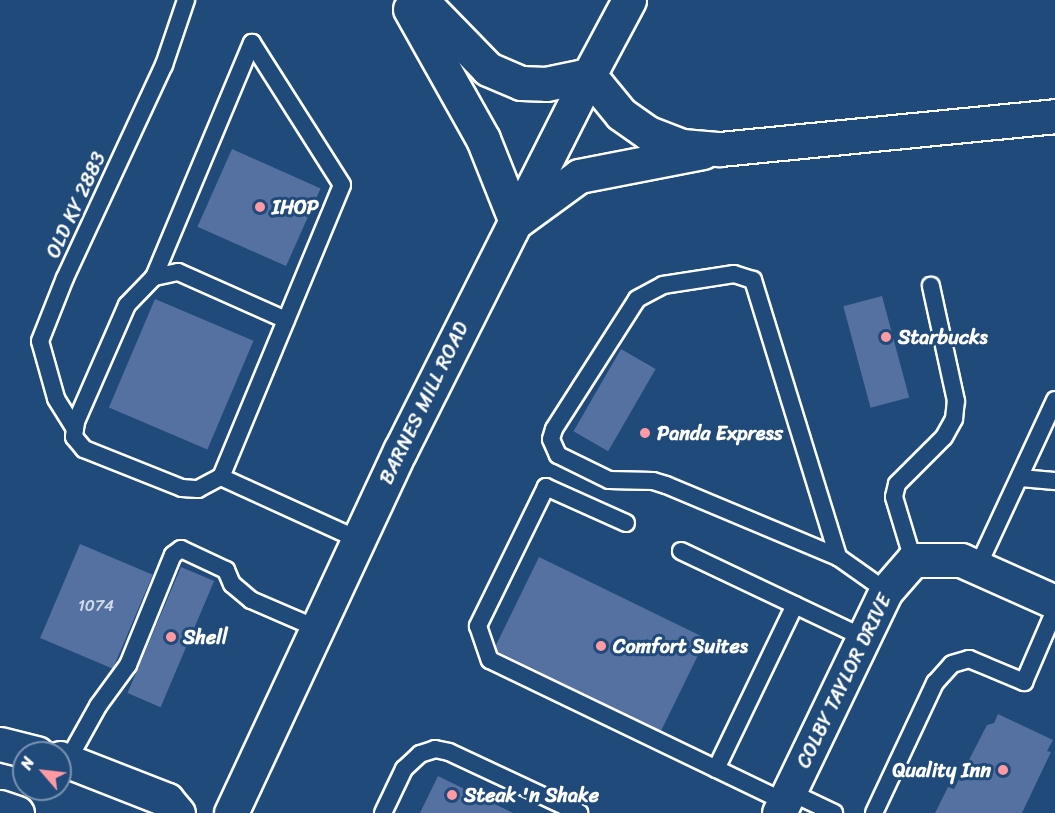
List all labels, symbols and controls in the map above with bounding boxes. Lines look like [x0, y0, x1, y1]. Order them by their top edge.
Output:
street label: OLD KY 2883 [41, 148, 111, 262]
place label: IHOP [272, 195, 319, 219]
marker: IHOP [253, 200, 267, 214]
street label: BARNES MILL ROAD [374, 317, 474, 489]
place label: Starbucks [898, 325, 988, 349]
marker: Starbucks [879, 330, 893, 344]
place label: Panda Express [657, 421, 784, 445]
marker: Panda Express [638, 426, 652, 440]
street label: COLBY TAYLOR DRIVE [791, 590, 897, 772]
house number: 1074 [78, 596, 114, 616]
place label: Shell [183, 625, 228, 649]
marker: Shell [164, 630, 178, 644]
place label: Comfort Suites [613, 634, 748, 658]
marker: Comfort Suites [594, 639, 608, 653]
north arrow [12, 741, 72, 801]
text: N [12, 752, 43, 775]
place label: Quality Inn [892, 758, 991, 782]
marker: Quality Inn [996, 763, 1010, 777]
place label: Steak 'n Shake [464, 783, 599, 807]
marker: Steak 'n Shake [445, 788, 459, 802]

